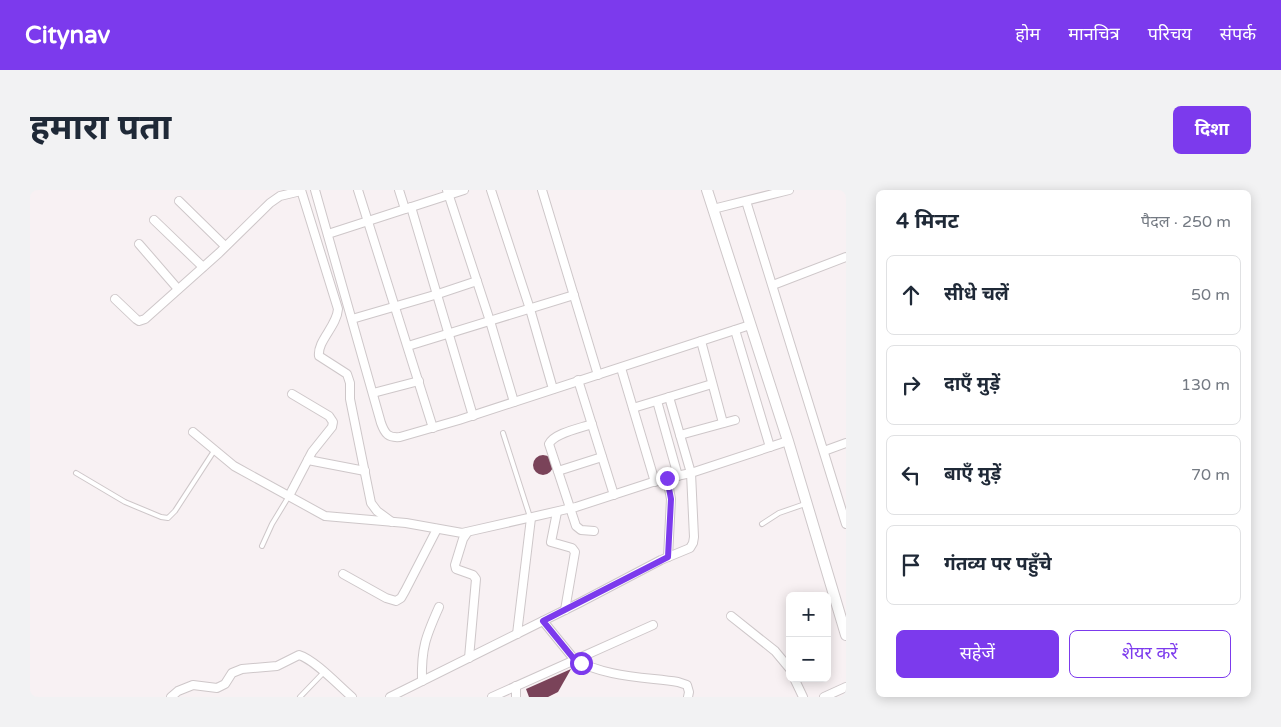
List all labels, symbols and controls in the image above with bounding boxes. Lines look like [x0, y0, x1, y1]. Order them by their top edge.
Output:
text: Citynav [25, 21, 110, 50]
text: होम [1015, 23, 1040, 45]
text: मानचित्र [1068, 23, 1120, 45]
text: परिचय [1148, 23, 1192, 45]
text: संपर्क [1220, 23, 1256, 45]
button: दिशा [1173, 106, 1251, 154]
text: हमारा पता [30, 107, 171, 149]
text: 4 मिनट [896, 209, 959, 234]
text: पैदल · 250 m [1141, 212, 1231, 232]
icon: ahead [897, 281, 925, 309]
text: सीधे चलें [944, 283, 1009, 305]
text: 50 m [1191, 285, 1230, 305]
icon: right [897, 371, 925, 399]
text: दाएँ मुड़ें [944, 373, 1000, 395]
text: 130 m [1181, 375, 1230, 395]
icon: left [897, 461, 925, 489]
text: बाएँ मुड़ें [944, 463, 1001, 485]
text: 70 m [1191, 465, 1230, 485]
route end [656, 467, 679, 490]
icon: arrive [897, 551, 925, 579]
text: गंतव्य पर पहुँचे [944, 553, 1052, 575]
map controls [786, 592, 831, 682]
button: + [786, 592, 831, 637]
button: सहेजें [896, 630, 1059, 678]
button: शेयर करें [1069, 630, 1231, 678]
button: − [786, 637, 831, 682]
route start [570, 652, 593, 675]

